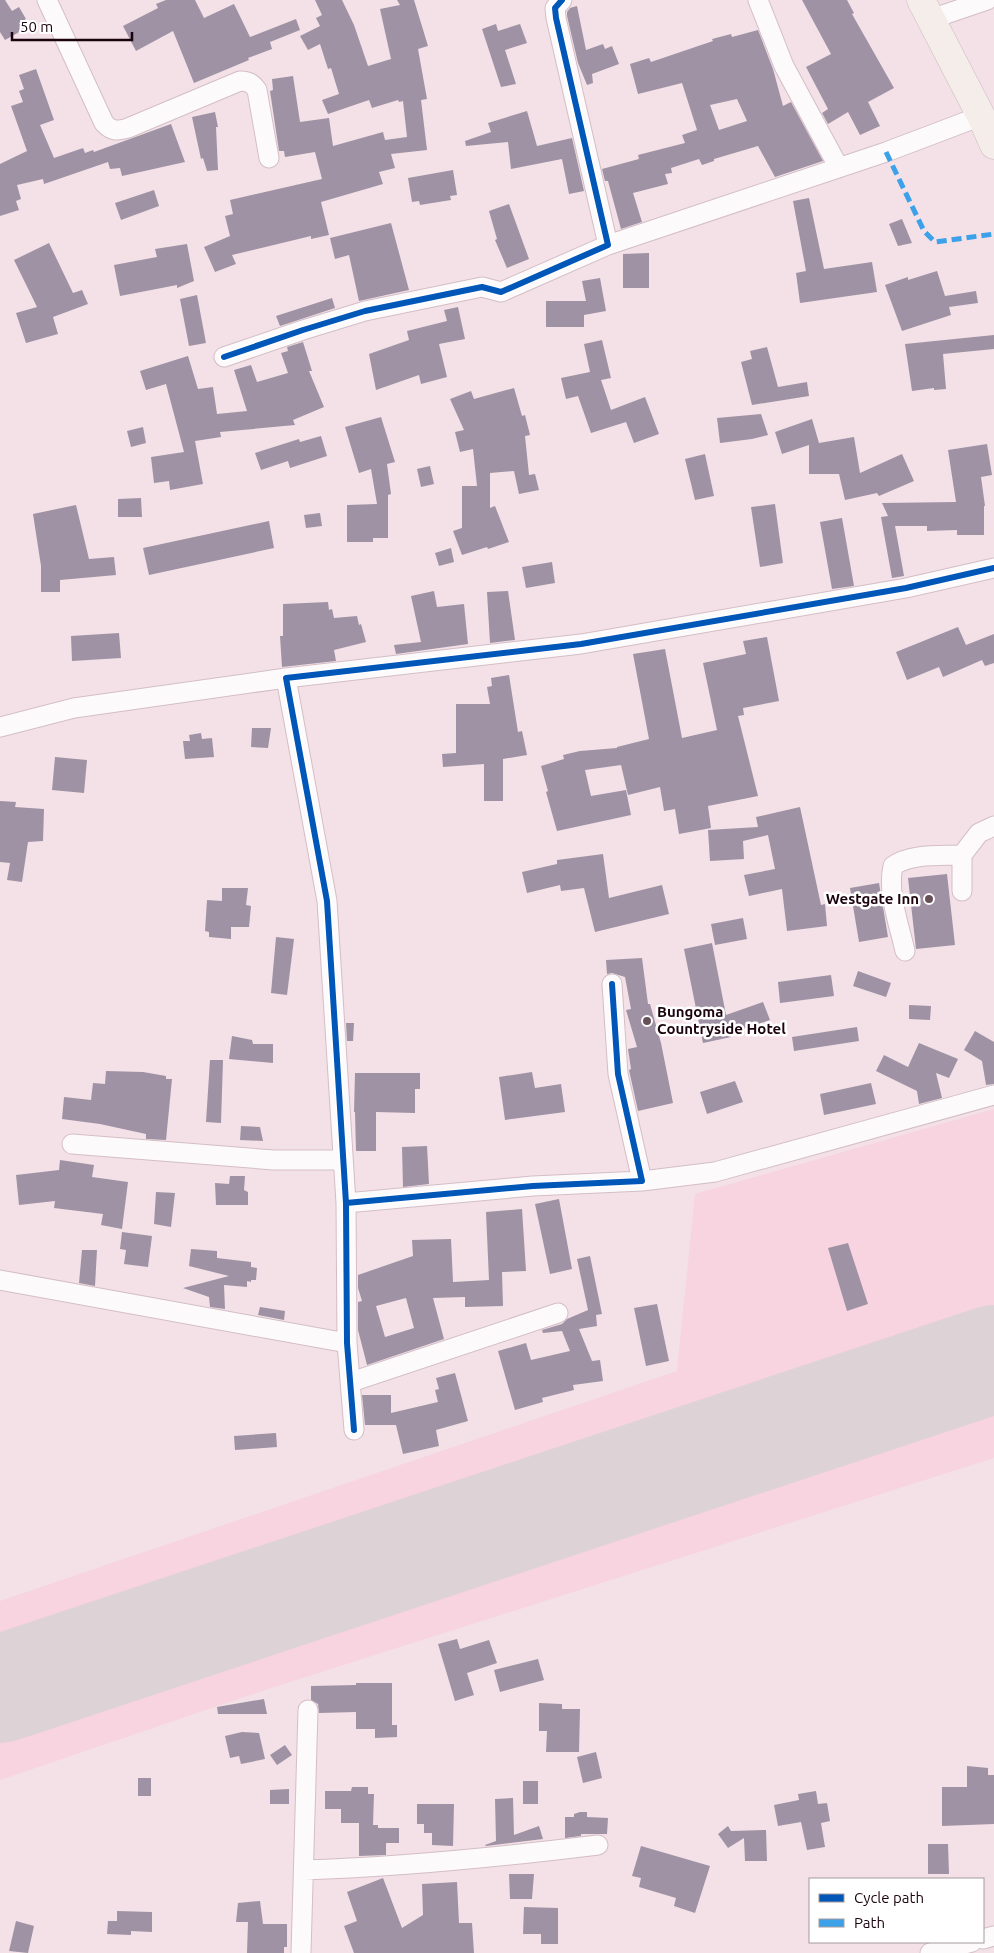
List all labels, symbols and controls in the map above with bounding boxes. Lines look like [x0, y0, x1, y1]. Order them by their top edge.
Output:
scale bar [12, 10, 132, 42]
text: 50 m [20, 18, 53, 35]
place label: Westgate Inn [826, 890, 919, 907]
marker: Westgate Inn [923, 893, 935, 905]
place label: Bungoma Countryside Hotel [657, 1003, 786, 1037]
marker: Bungoma Countryside Hotel [641, 1015, 653, 1027]
legend [809, 1878, 984, 1943]
text: Cycle path [854, 1889, 924, 1906]
text: Path [854, 1914, 885, 1931]

